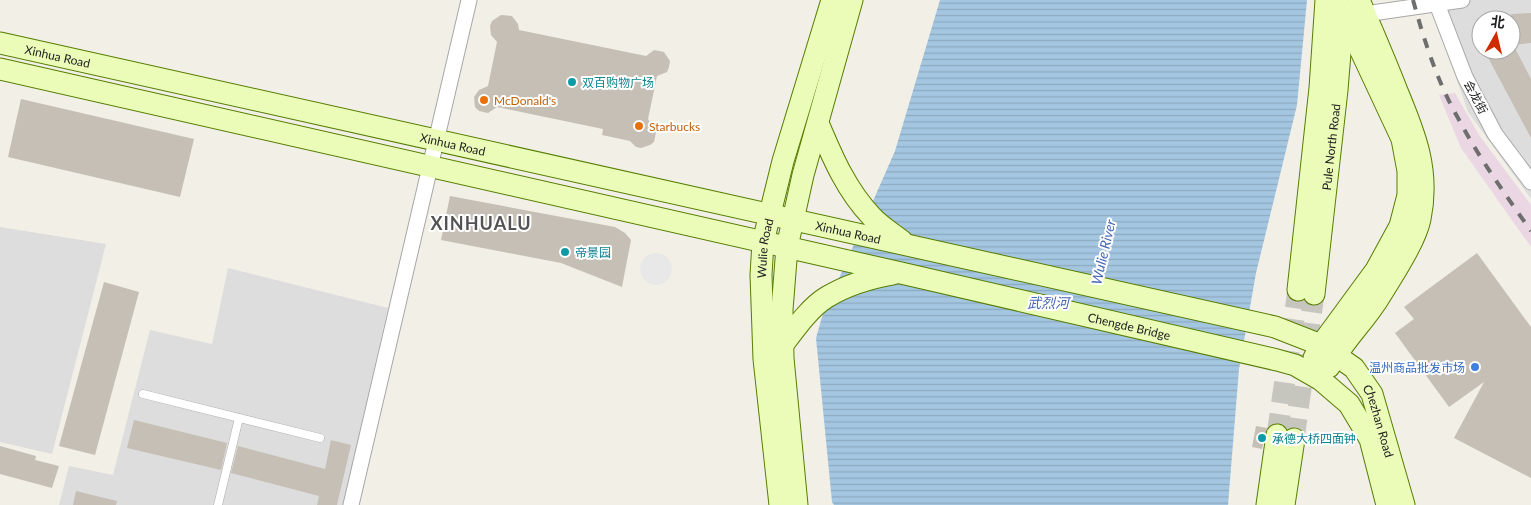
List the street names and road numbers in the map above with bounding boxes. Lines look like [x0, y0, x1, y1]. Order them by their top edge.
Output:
street label: Xinhua Road [24, 41, 92, 70]
street label: 会龙街 [1461, 78, 1491, 116]
street label: Pule North Road [1318, 103, 1343, 191]
street label: Xinhua Road [419, 129, 487, 158]
street label: Wulie Road [753, 217, 776, 279]
street label: Xinhua Road [814, 217, 882, 246]
street label: Chengde Bridge [1086, 309, 1172, 343]
street label: Chezhan Road [1360, 381, 1397, 459]

